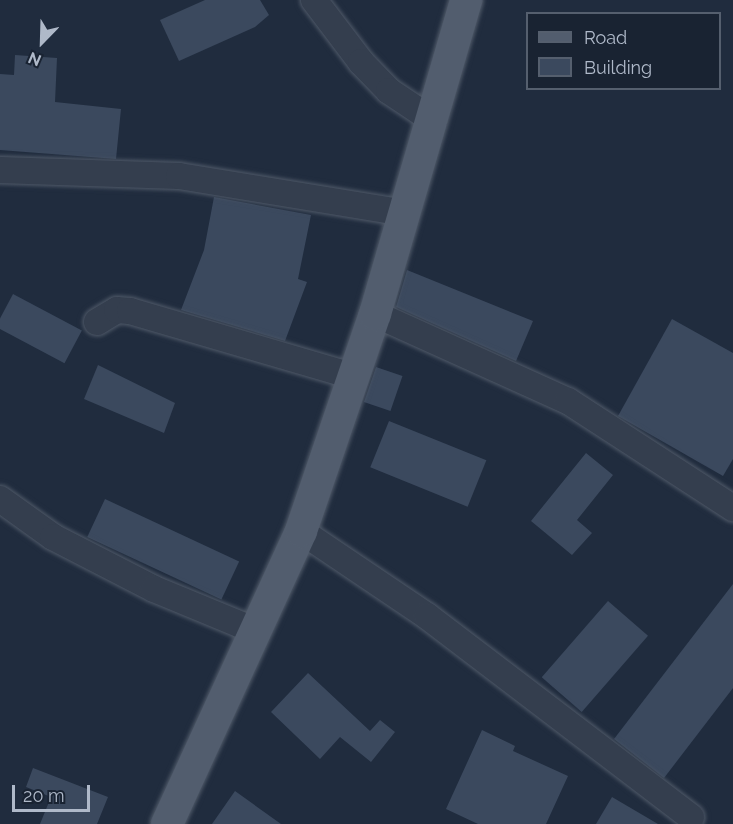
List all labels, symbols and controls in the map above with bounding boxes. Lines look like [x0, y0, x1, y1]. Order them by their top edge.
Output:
north arrow [12, 12, 72, 72]
legend [526, 12, 721, 90]
text: Road [584, 27, 627, 48]
text: N [25, 48, 44, 70]
text: Building [584, 57, 652, 78]
scale bar [15, 773, 93, 811]
text: 20 m [23, 785, 65, 806]

